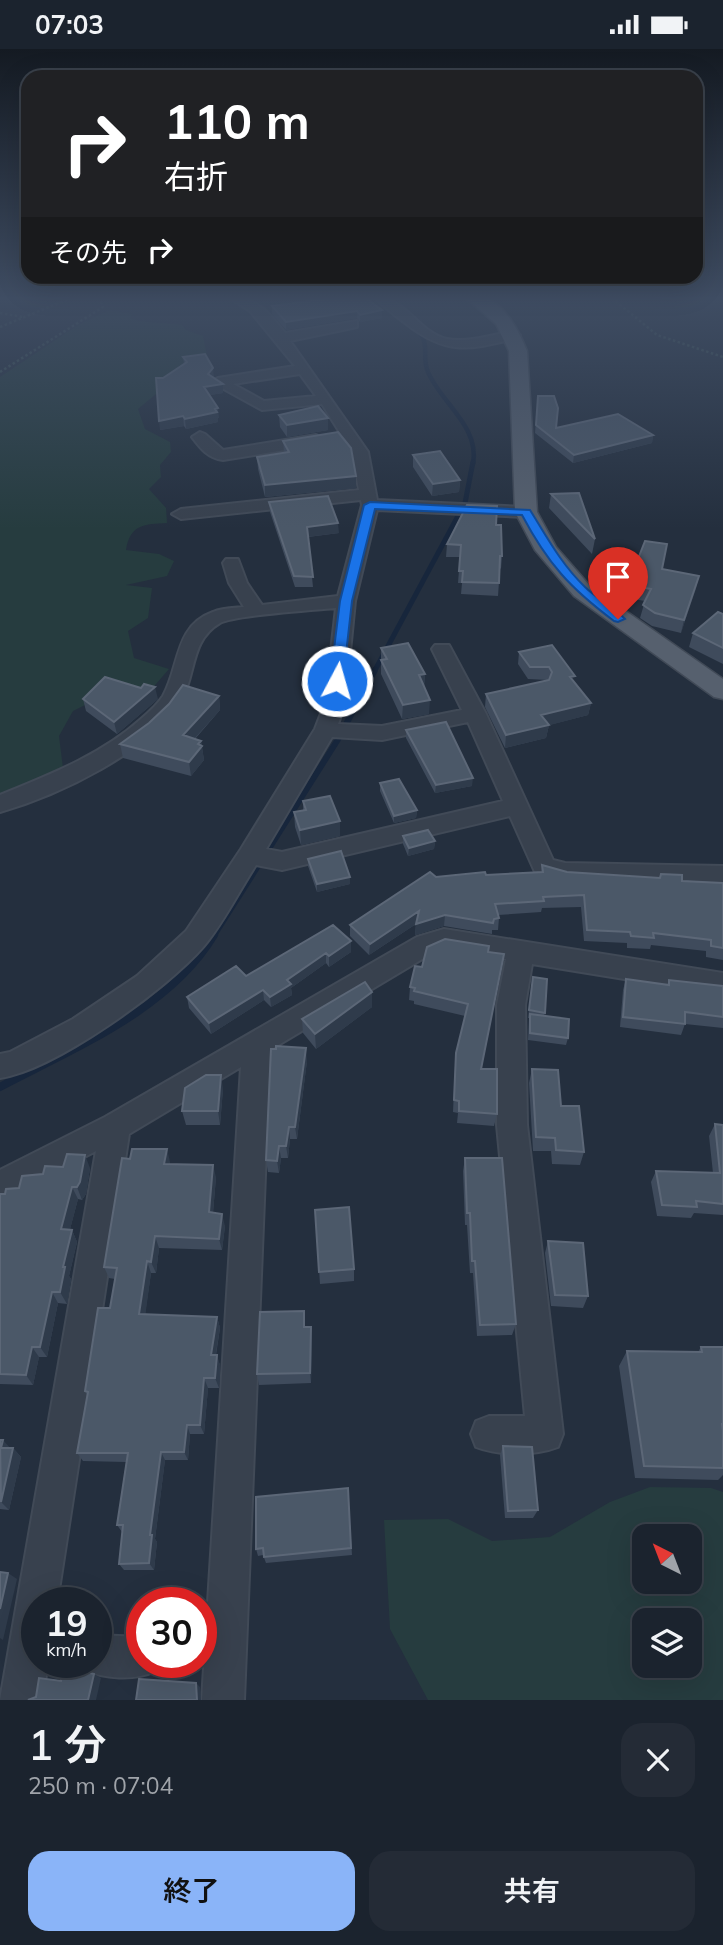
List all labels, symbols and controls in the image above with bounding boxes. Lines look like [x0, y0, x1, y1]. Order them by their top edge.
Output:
text: 07:03 [35, 8, 104, 41]
text: 110 m [164, 90, 310, 151]
icon: right [49, 98, 140, 189]
text: 右折 [164, 156, 228, 196]
icon: right [141, 231, 179, 269]
text: その先 [49, 236, 127, 269]
pin [588, 547, 648, 619]
icon: arrive [599, 558, 637, 596]
position arrow [300, 644, 374, 718]
north arrow [632, 1524, 702, 1594]
map controls [632, 1524, 702, 1678]
speed limit sign: 30 [126, 1587, 217, 1678]
text: 19 [45, 1601, 88, 1645]
button: layers [632, 1608, 702, 1678]
text: km/h [46, 1638, 87, 1661]
text: 1 分 [28, 1718, 106, 1771]
button: close [621, 1723, 695, 1797]
text: 250 m · 07:04 [28, 1771, 173, 1800]
button: 終了 [28, 1851, 355, 1931]
button: 共有 [369, 1851, 695, 1931]

